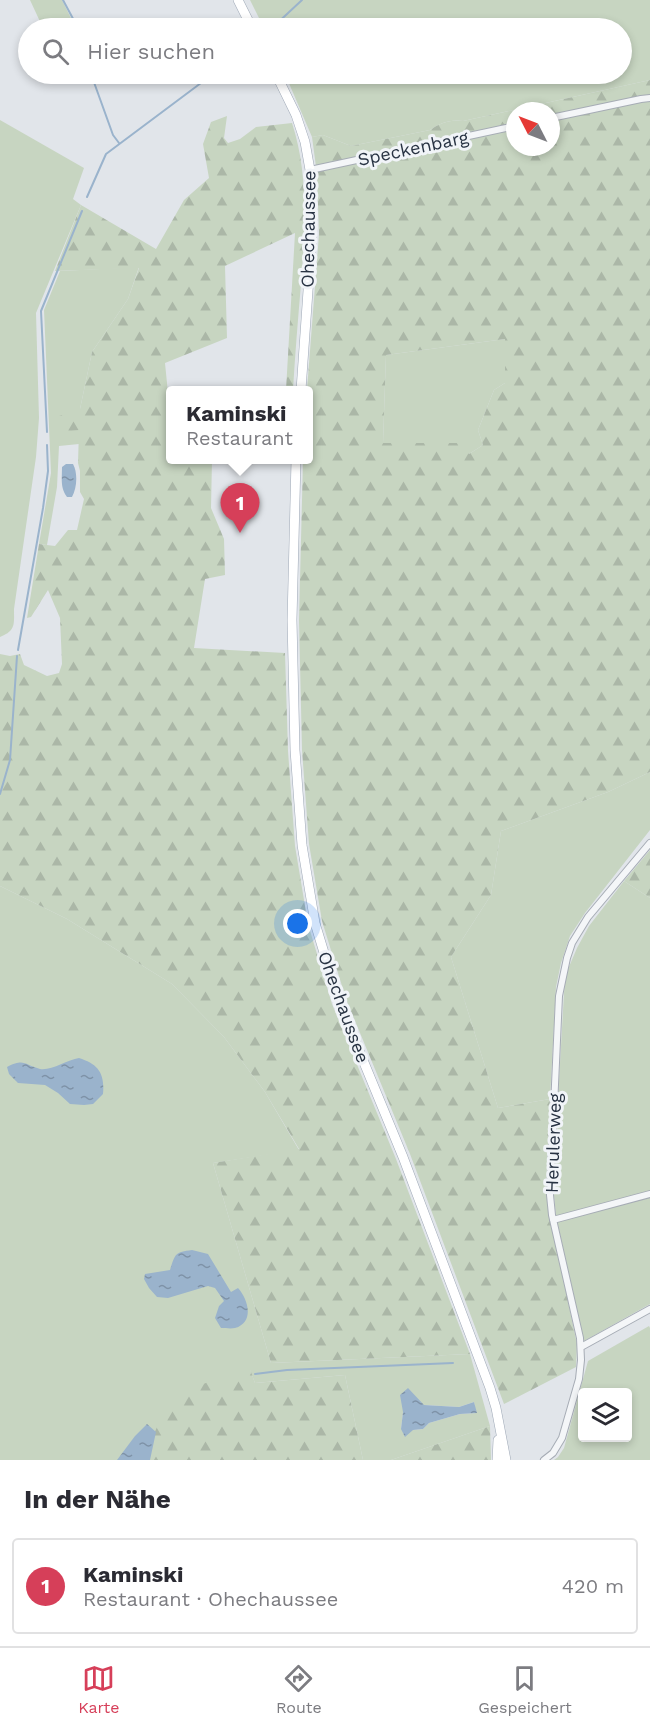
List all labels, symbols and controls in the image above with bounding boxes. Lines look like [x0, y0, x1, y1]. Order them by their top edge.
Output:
search box [18, 18, 632, 84]
icon: search [39, 35, 72, 68]
text: Hier suchen [87, 39, 215, 64]
north arrow [506, 102, 560, 156]
street label: Speckenbarg [356, 126, 471, 170]
street label: Ohechaussee [296, 170, 320, 288]
popup [166, 386, 313, 464]
text: Kaminski [186, 401, 286, 426]
text: Restaurant [186, 426, 293, 450]
pin: 1 [220, 484, 260, 533]
your location [283, 909, 312, 938]
street label: Ohechaussee [314, 948, 374, 1066]
street label: Herulerweg [541, 1092, 565, 1193]
map controls [578, 1388, 632, 1442]
button: layers [578, 1388, 632, 1442]
text: In der Nähe [24, 1484, 171, 1514]
text: Kaminski [83, 1562, 183, 1587]
text: 1 [41, 1574, 50, 1598]
text: 420 m [562, 1574, 624, 1598]
text: Restaurant · Ohechaussee [83, 1587, 338, 1611]
tab: Karte [78, 1662, 120, 1717]
tab: Route [276, 1662, 322, 1717]
tab: Gespeichert [478, 1662, 572, 1717]

